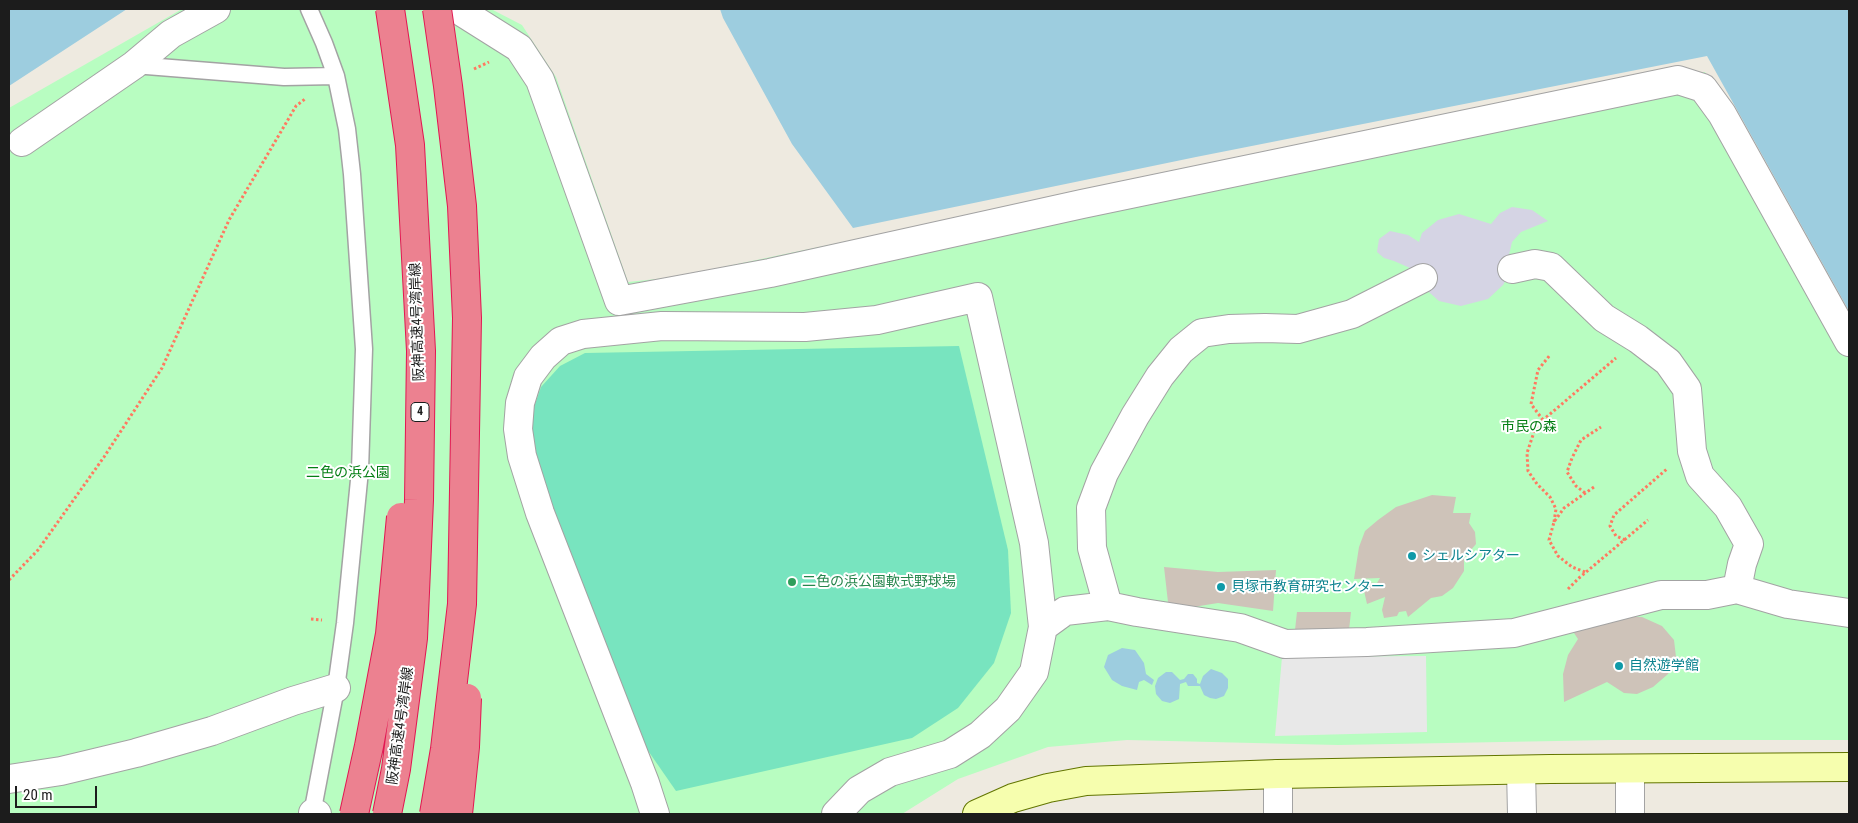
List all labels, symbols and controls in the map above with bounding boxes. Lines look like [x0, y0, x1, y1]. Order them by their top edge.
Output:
street label: 阪神高速4号湾岸線 [408, 262, 428, 382]
road number: 4 [411, 402, 429, 422]
park label: 市民の森 [1501, 419, 1557, 435]
park label: 二色の浜公園 [306, 465, 390, 481]
place label: シェルシアター [1422, 548, 1520, 564]
marker: シェルシアター [1406, 550, 1418, 562]
place label: 二色の浜公園軟式野球場 [802, 574, 956, 590]
marker: 二色の浜公園軟式野球場 [786, 576, 798, 588]
place label: 貝塚市教育研究センター [1231, 579, 1385, 595]
marker: 貝塚市教育研究センター [1215, 581, 1227, 593]
place label: 自然遊学館 [1629, 658, 1699, 674]
marker: 自然遊学館 [1613, 660, 1625, 672]
street label: 阪神高速4号湾岸線 [384, 666, 418, 786]
scale bar [18, 776, 100, 808]
text: 20 m [23, 786, 53, 804]

